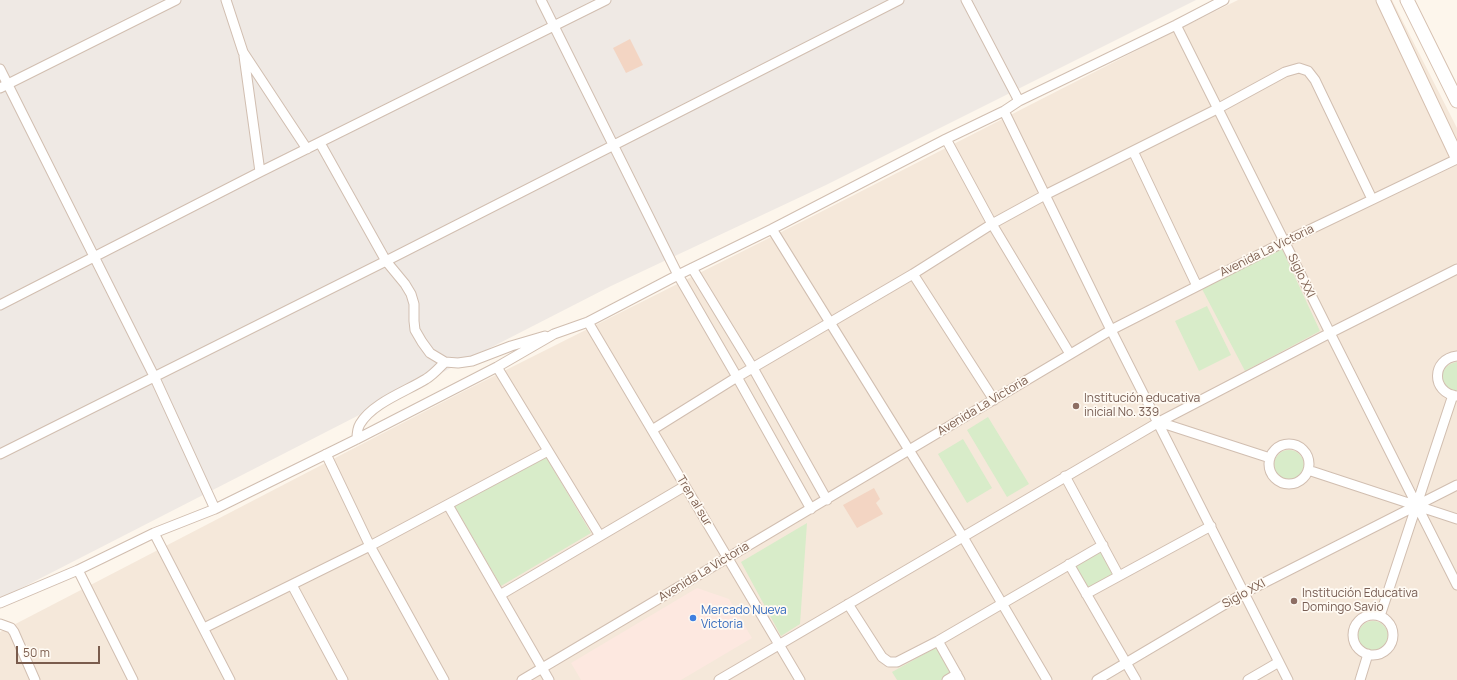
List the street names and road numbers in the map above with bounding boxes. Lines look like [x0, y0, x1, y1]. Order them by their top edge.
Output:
street label: Avenida La Victoria [1218, 222, 1316, 280]
street label: Siglo XXI [1284, 252, 1318, 300]
street label: Avenida La Victoria [935, 373, 1031, 439]
street label: Tren al sur [673, 473, 715, 529]
street label: Avenida La Victoria [656, 539, 752, 605]
street label: Siglo XXI [1220, 576, 1268, 612]

